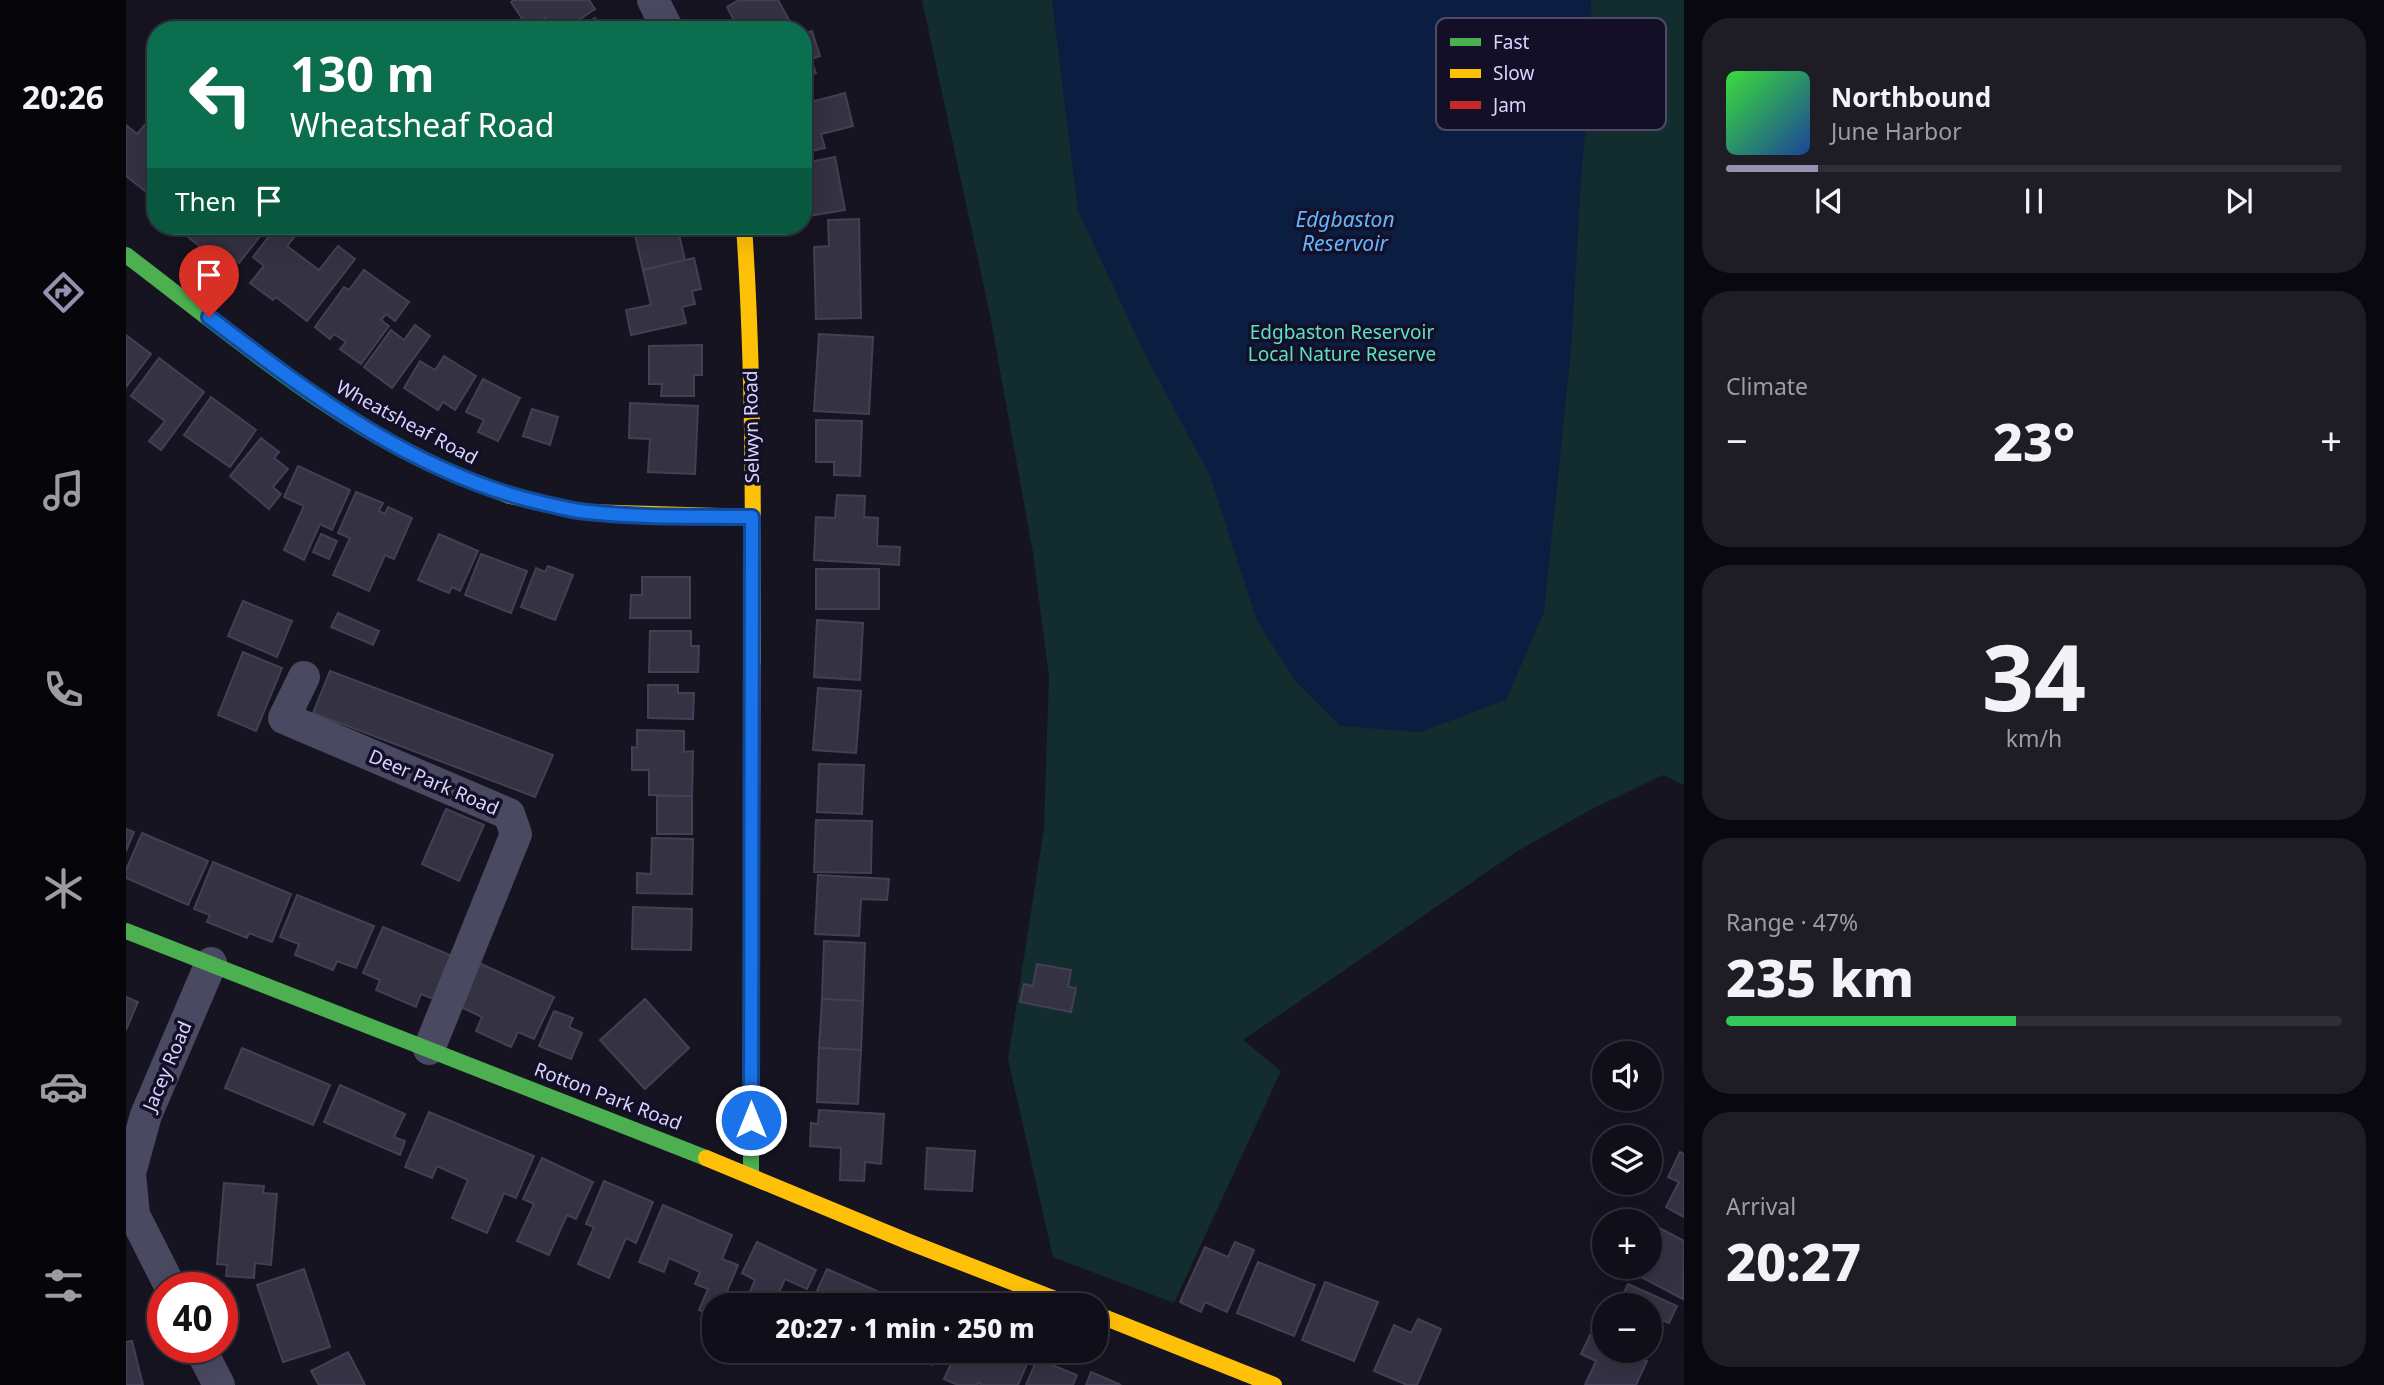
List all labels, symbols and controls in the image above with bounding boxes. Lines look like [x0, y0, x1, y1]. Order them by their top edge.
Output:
legend [1436, 18, 1666, 130]
text: Fast [1493, 29, 1530, 55]
text: 130 m [290, 40, 435, 106]
icon: left [175, 49, 266, 140]
text: Slow [1493, 60, 1534, 86]
text: 20:26 [22, 75, 104, 118]
text: Northbound [1831, 79, 1991, 115]
text: Jam [1491, 92, 1527, 118]
text: Wheatsheaf Road [290, 103, 554, 146]
text: June Harbor [1831, 115, 1962, 147]
icon: arrive [250, 182, 288, 220]
icon: previous [1810, 182, 1848, 220]
icon: pause [2015, 182, 2053, 220]
icon: next [2220, 182, 2258, 220]
text: Then [175, 183, 236, 219]
water label: Edgbaston Reservoir [1295, 205, 1395, 257]
pin [179, 245, 239, 317]
icon: arrive [190, 256, 228, 294]
icon: directions [39, 268, 88, 317]
park label: Edgbaston Reservoir Local Nature Reserve [1248, 319, 1436, 367]
street label: Selwyn Road [737, 370, 765, 484]
text: Climate [1726, 370, 1808, 402]
street label: Wheatsheaf Road [332, 374, 482, 470]
text: 23° [1993, 405, 2075, 476]
text: − [1726, 414, 1748, 466]
text: + [2320, 414, 2342, 466]
icon: music [39, 466, 88, 515]
text: 34 [1982, 614, 2086, 738]
icon: phone [39, 665, 88, 714]
text: km/h [2006, 722, 2062, 754]
street label: Deer Park Road [365, 743, 503, 821]
icon: climate [39, 864, 88, 913]
text: Range · 47% [1726, 906, 1858, 938]
text: 235 km [1726, 941, 1914, 1012]
street label: Jacey Road [136, 1017, 198, 1117]
map controls [1592, 1041, 1662, 1363]
button: sound [1592, 1041, 1662, 1111]
street label: Rotton Park Road [531, 1056, 685, 1136]
icon: car [39, 1062, 88, 1111]
position arrow [714, 1083, 788, 1157]
button: layers [1592, 1125, 1662, 1195]
text: Arrival [1726, 1190, 1796, 1222]
button: + [1592, 1209, 1662, 1279]
text: 20:27 [1726, 1225, 1861, 1296]
icon: filters [39, 1261, 88, 1310]
speed limit sign: 40 [147, 1272, 238, 1363]
button: − [1592, 1293, 1662, 1363]
text: 20:27 · 1 min · 250 m [775, 1310, 1035, 1346]

